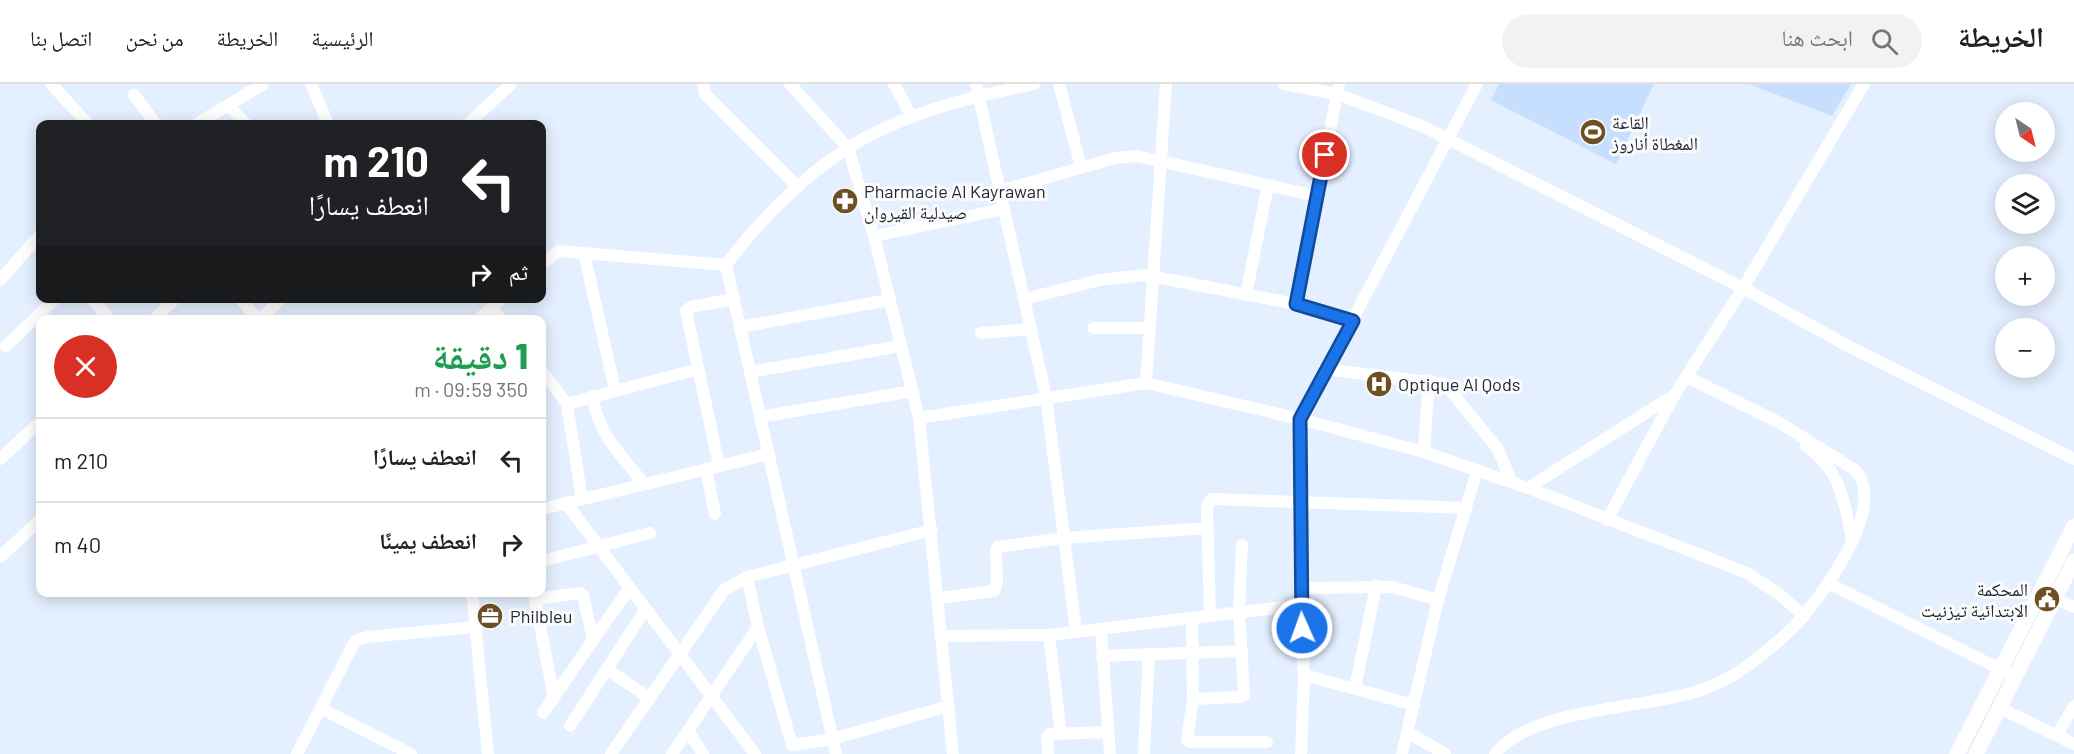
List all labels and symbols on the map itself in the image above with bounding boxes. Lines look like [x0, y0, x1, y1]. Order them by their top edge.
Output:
north arrow [1995, 102, 2055, 162]
place label: القاعة المغطاة أناروز [1611, 111, 1698, 154]
sports icon: القاعة المغطاة أناروز [1578, 117, 1608, 147]
pin [1299, 129, 1350, 180]
place label: Pharmacie Al Kayrawan صيدلية القيروان [864, 180, 1046, 224]
pharmacy icon: Pharmacie Al Kayrawan صيدلية القيروان [830, 186, 860, 216]
hospital icon: Optique Al Qods [1364, 369, 1394, 399]
place label: Optique Al Qods [1398, 373, 1520, 395]
place label: المحكمة الابتدائية تيزنيت [1921, 578, 2028, 622]
public building icon: المحكمة الابتدائية تيزنيت [2032, 584, 2062, 614]
position arrow [1270, 596, 1334, 660]
office icon: Philbleu [475, 601, 505, 631]
place label: Philbleu [510, 605, 572, 627]

